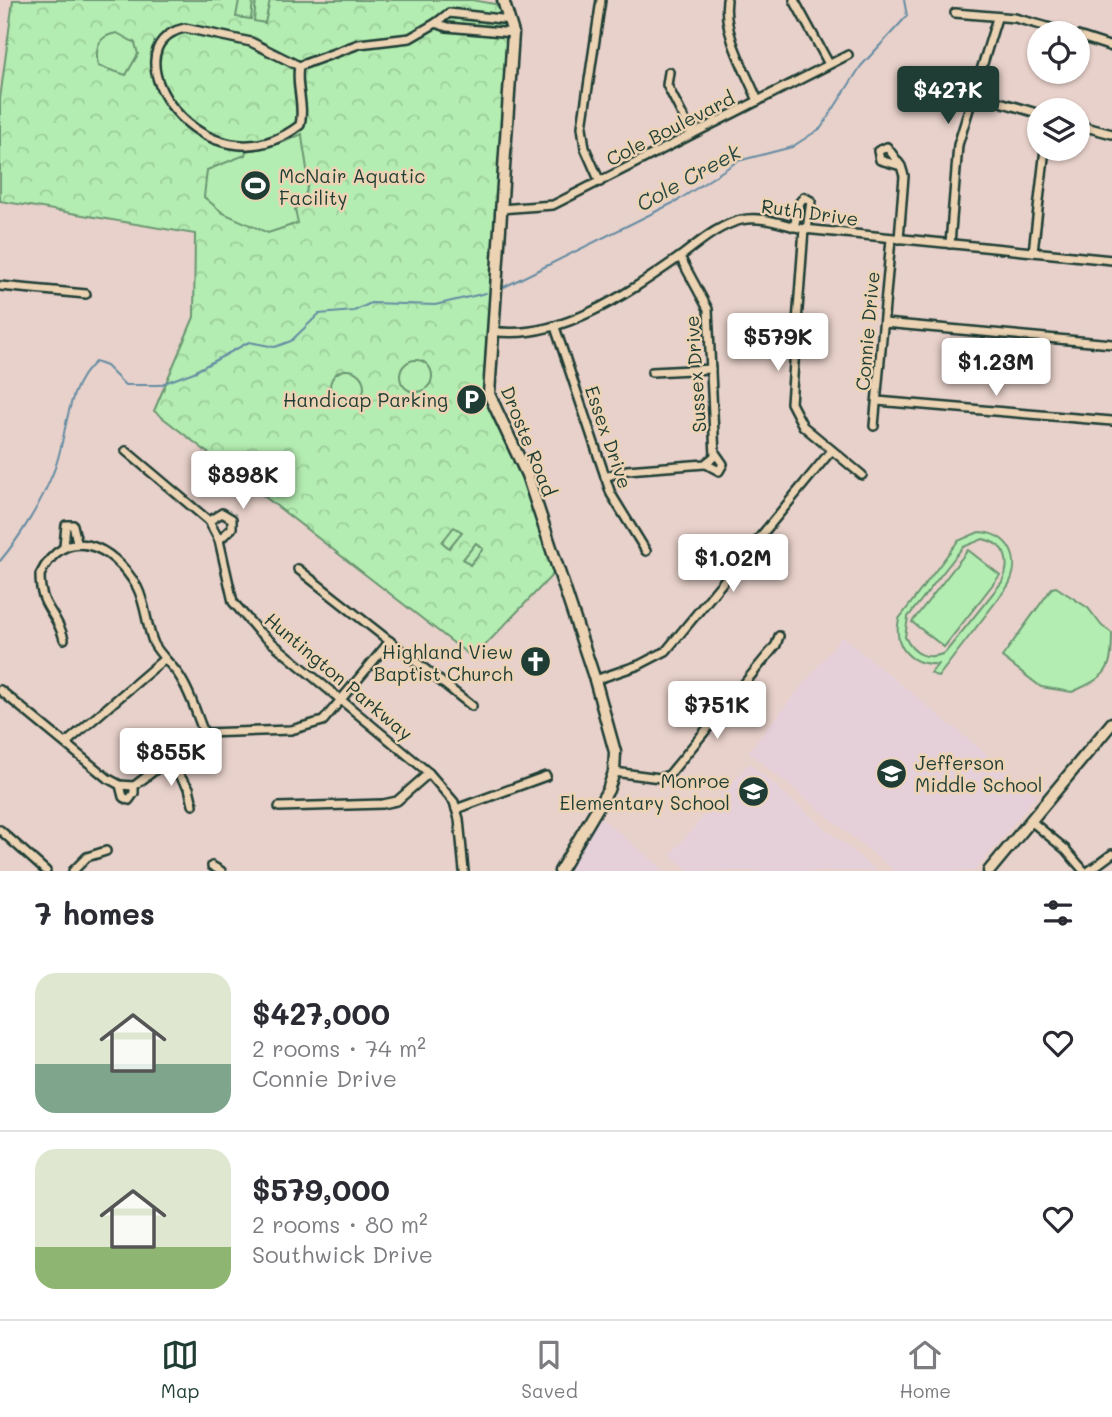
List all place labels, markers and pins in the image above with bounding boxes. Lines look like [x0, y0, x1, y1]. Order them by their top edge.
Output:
pin: $427K [899, 66, 997, 126]
place label: McNair Aquatic Facility [279, 163, 426, 210]
sports icon: McNair Aquatic Facility [239, 169, 273, 203]
pin: $579K [729, 314, 827, 373]
pin: $1.23M [939, 338, 1053, 398]
parking icon: Handicap Parking [454, 382, 488, 416]
place label: Handicap Parking [283, 387, 448, 412]
pin: $898K [194, 452, 292, 511]
pin: $1.02M [676, 534, 790, 594]
place label: Highland View Baptist Church [374, 639, 513, 686]
church icon: Highland View Baptist Church [519, 645, 553, 679]
pin: $751K [668, 682, 766, 741]
pin: $855K [122, 728, 220, 788]
place label: Jefferson Middle School [915, 750, 1043, 797]
school or university icon: Jefferson Middle School [875, 756, 909, 790]
place label: Monroe Elementary School [560, 768, 730, 815]
school or university icon: Monroe Elementary School [736, 774, 770, 808]

